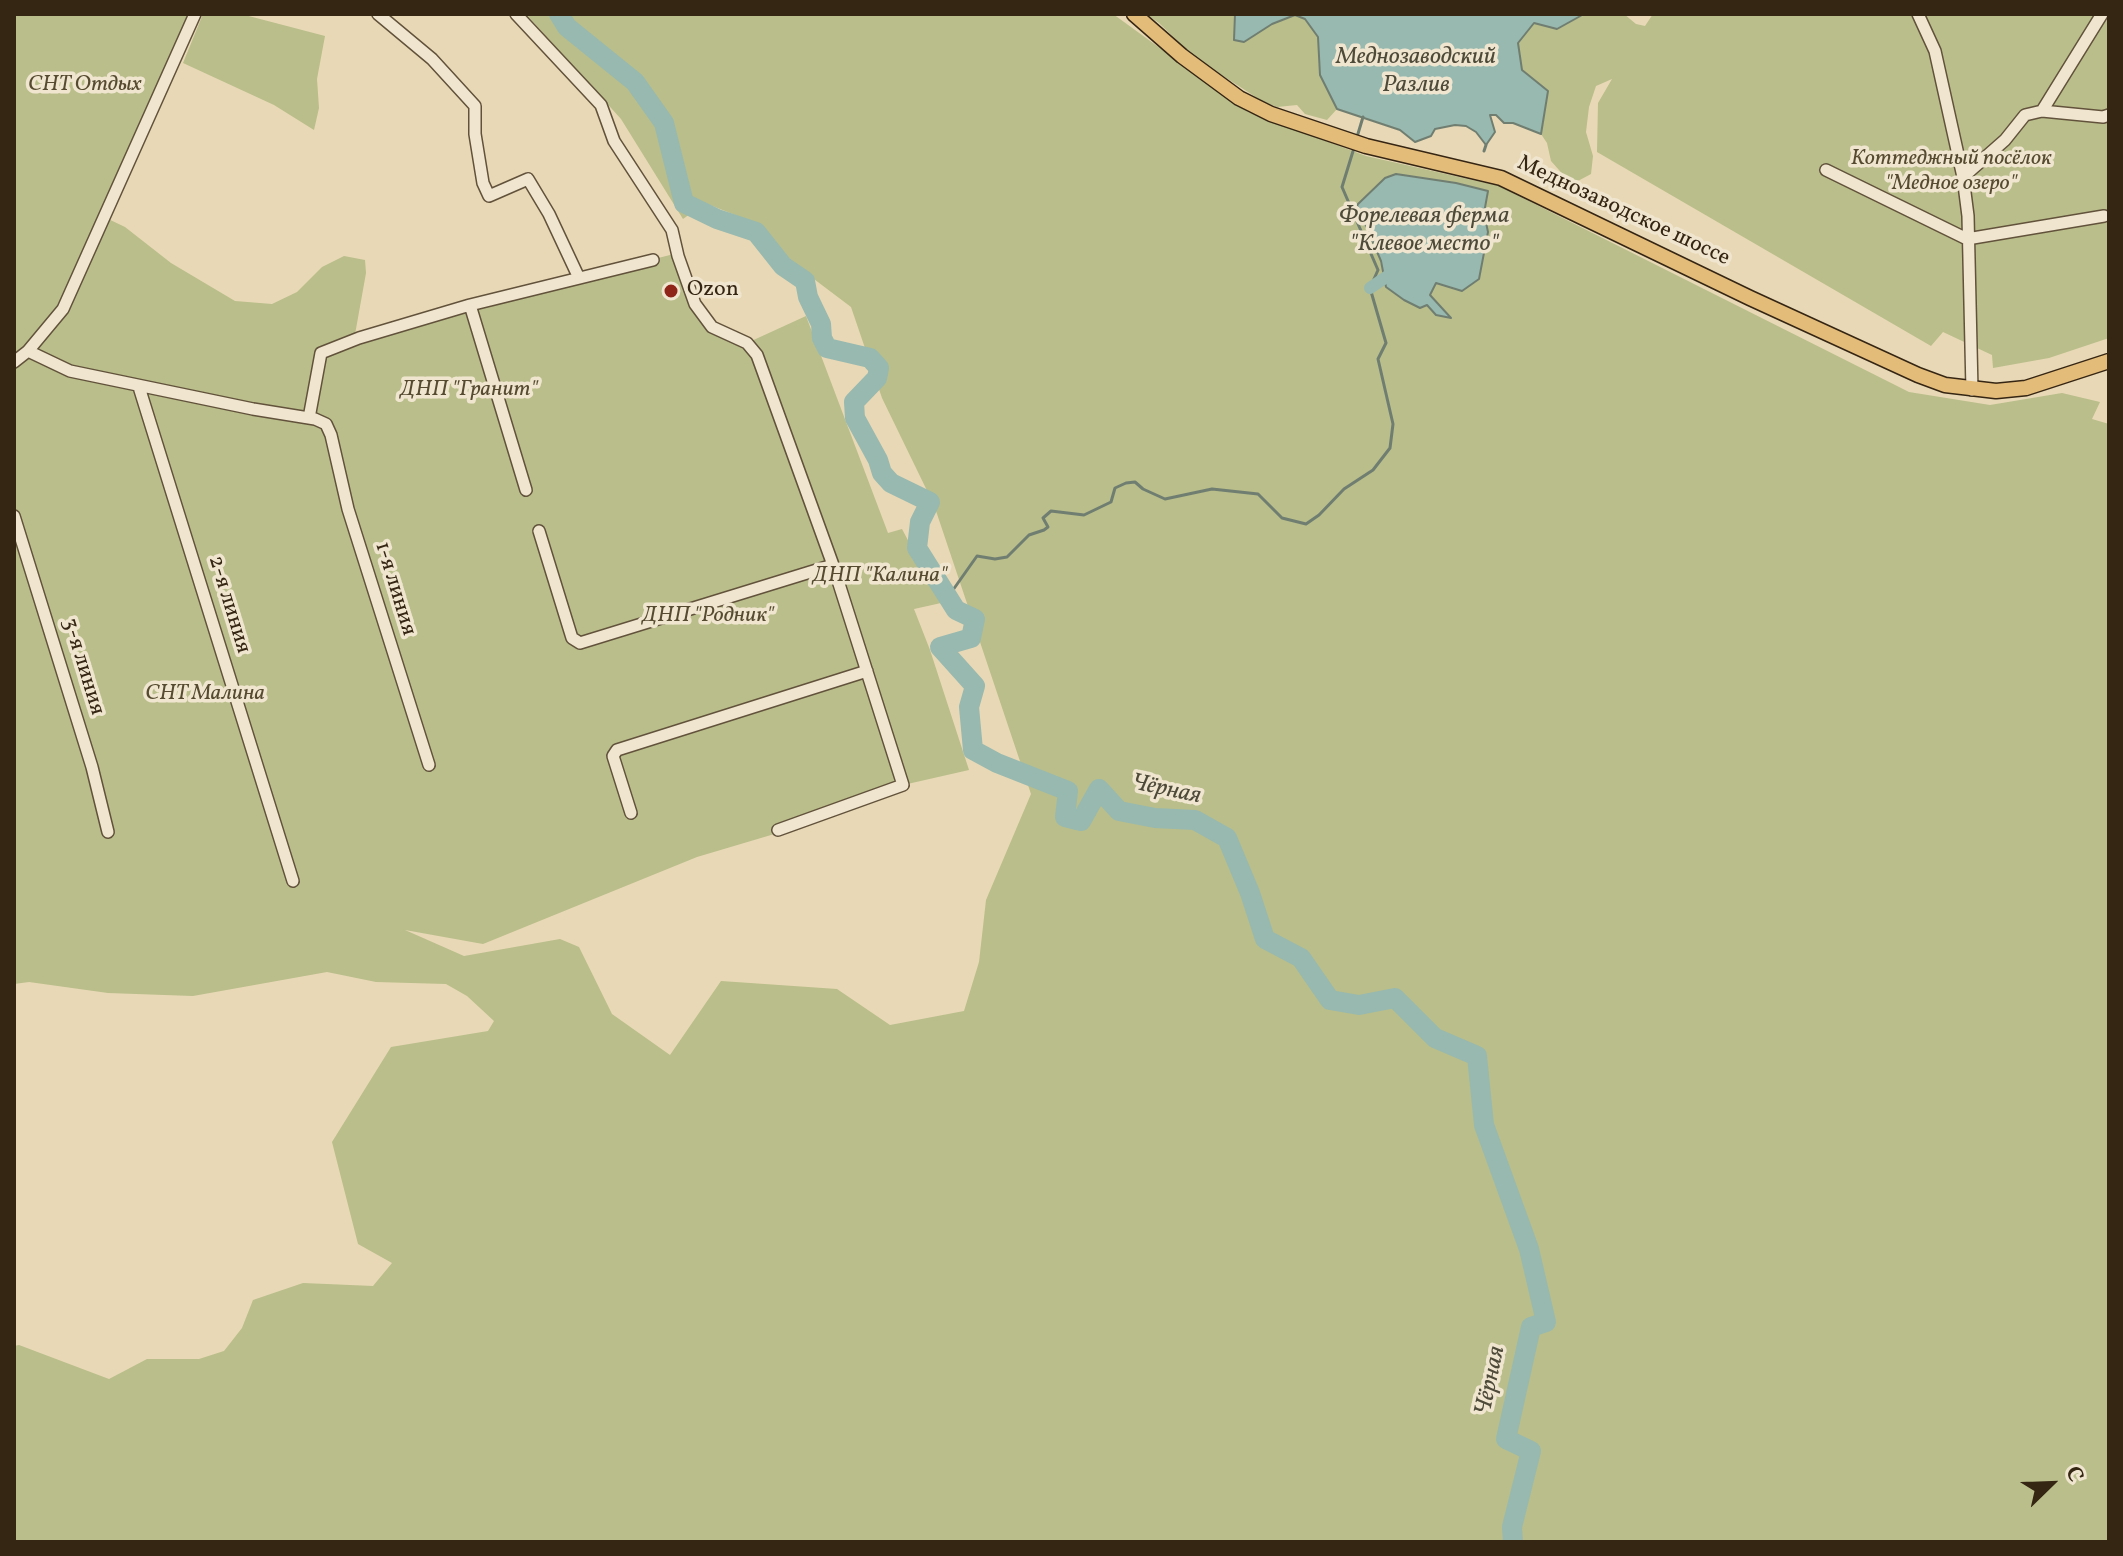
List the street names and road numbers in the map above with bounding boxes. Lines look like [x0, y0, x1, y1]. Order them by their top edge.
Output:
street label: Меднозаводское шоссе [1512, 151, 1734, 273]
street label: 1-я линия [367, 539, 421, 639]
street label: 2-я линия [201, 553, 255, 657]
street label: 3-я линия [55, 615, 109, 719]

